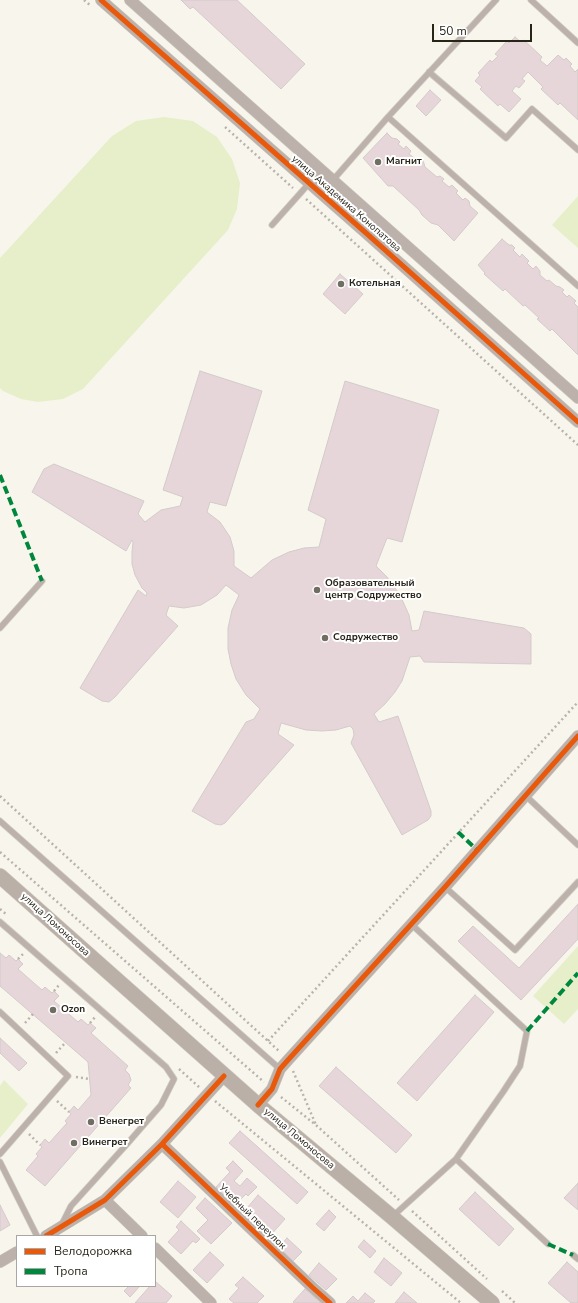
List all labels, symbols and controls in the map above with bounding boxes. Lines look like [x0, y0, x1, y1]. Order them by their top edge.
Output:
scale bar [434, 16, 534, 42]
text: 50 m [439, 23, 467, 39]
street label: улица Академика Конопатова [289, 153, 403, 255]
place label: Магнит [386, 156, 422, 168]
marker: Магнит [373, 157, 383, 167]
place label: Котельная [349, 278, 401, 290]
marker: Котельная [336, 279, 346, 289]
place label: Образовательный центр Содружество [325, 578, 422, 602]
marker: Образовательный центр Содружество [312, 585, 322, 595]
place label: Содружество [333, 632, 398, 644]
marker: Содружество [320, 633, 330, 643]
street label: улица Ломоносова [18, 891, 92, 959]
place label: Ozon [61, 1004, 85, 1016]
marker: Ozon [48, 1005, 58, 1015]
street label: улица Ломоносова [261, 1106, 337, 1172]
place label: Венегрет [99, 1116, 144, 1128]
marker: Венегрет [86, 1117, 96, 1127]
place label: Винегрет [82, 1137, 128, 1149]
marker: Винегрет [69, 1138, 79, 1148]
street label: Учебный переулок [216, 1182, 288, 1252]
legend [16, 1235, 156, 1287]
text: Велодорожка [54, 1243, 132, 1259]
text: Тропа [54, 1263, 88, 1279]

